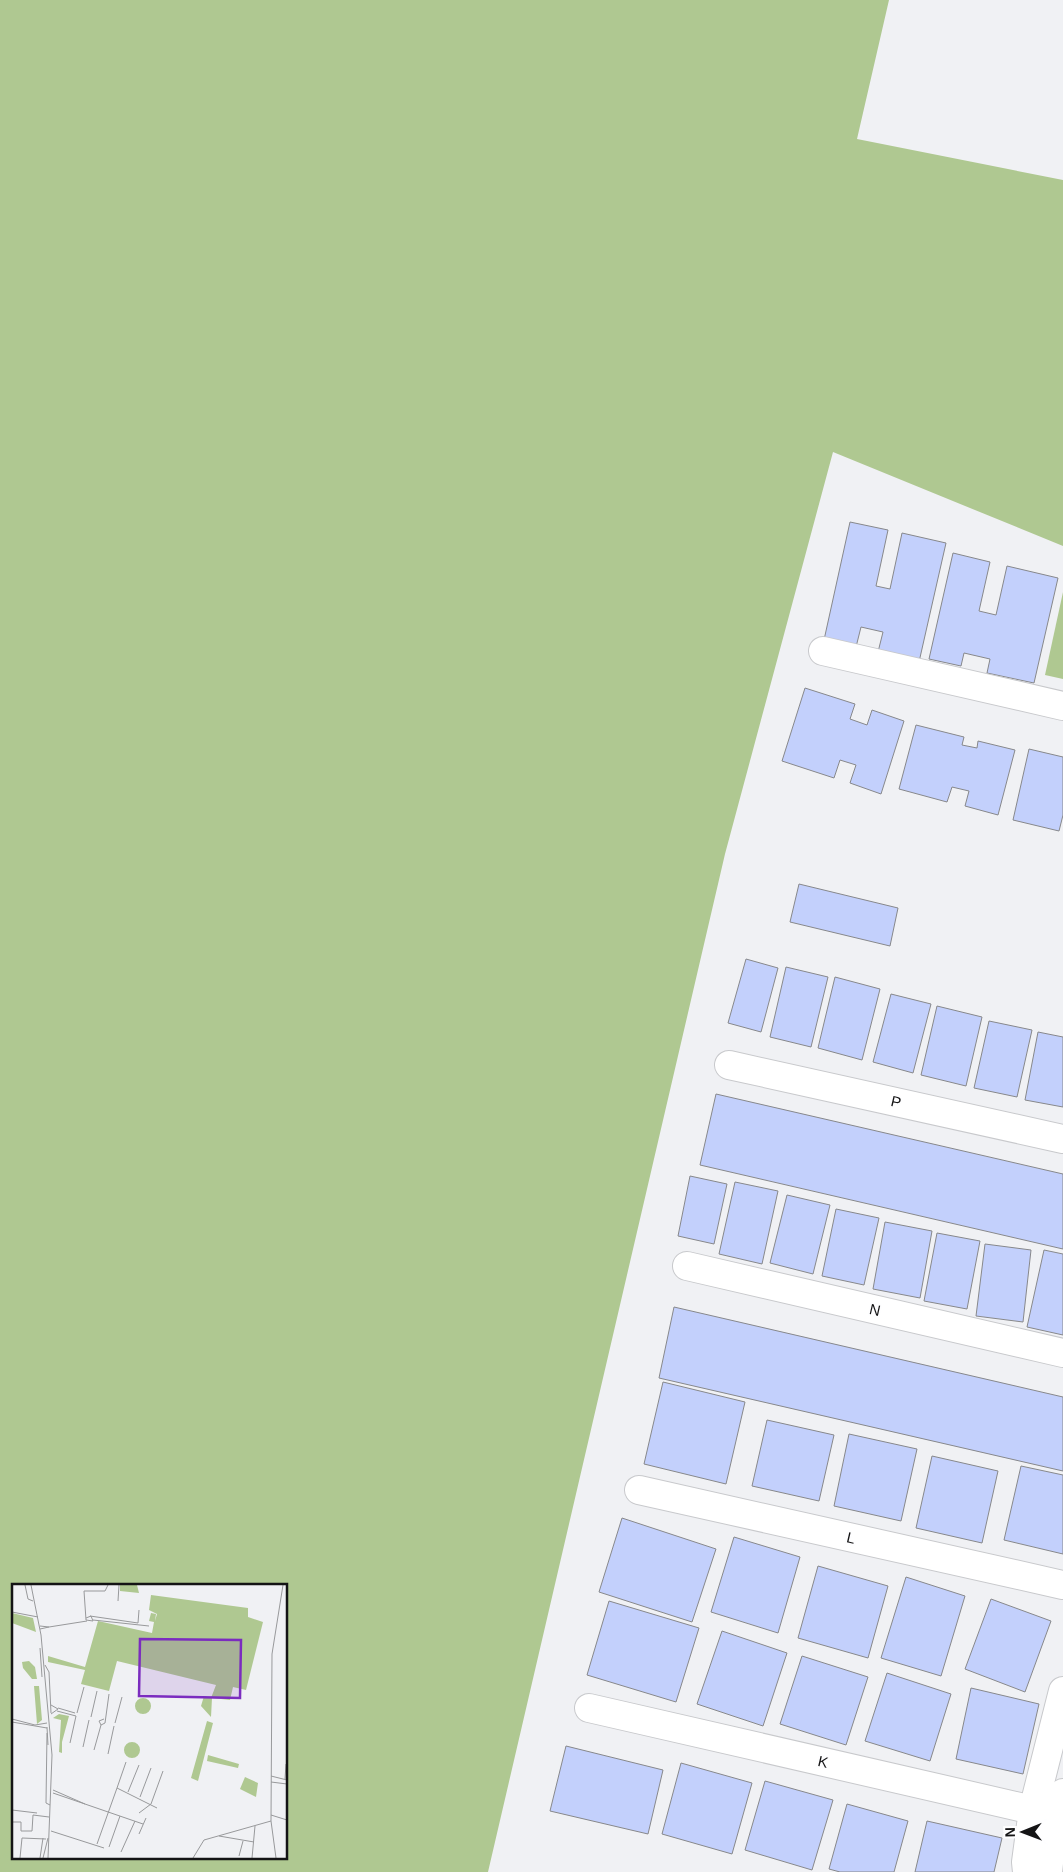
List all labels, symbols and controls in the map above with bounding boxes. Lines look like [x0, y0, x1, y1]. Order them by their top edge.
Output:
street label: P [889, 1092, 903, 1111]
street label: N [868, 1300, 882, 1319]
street label: L [845, 1528, 857, 1547]
inset map [12, 1584, 288, 1860]
street label: K [816, 1752, 830, 1771]
north arrow [998, 1807, 1048, 1857]
text: N [1002, 1827, 1018, 1837]

